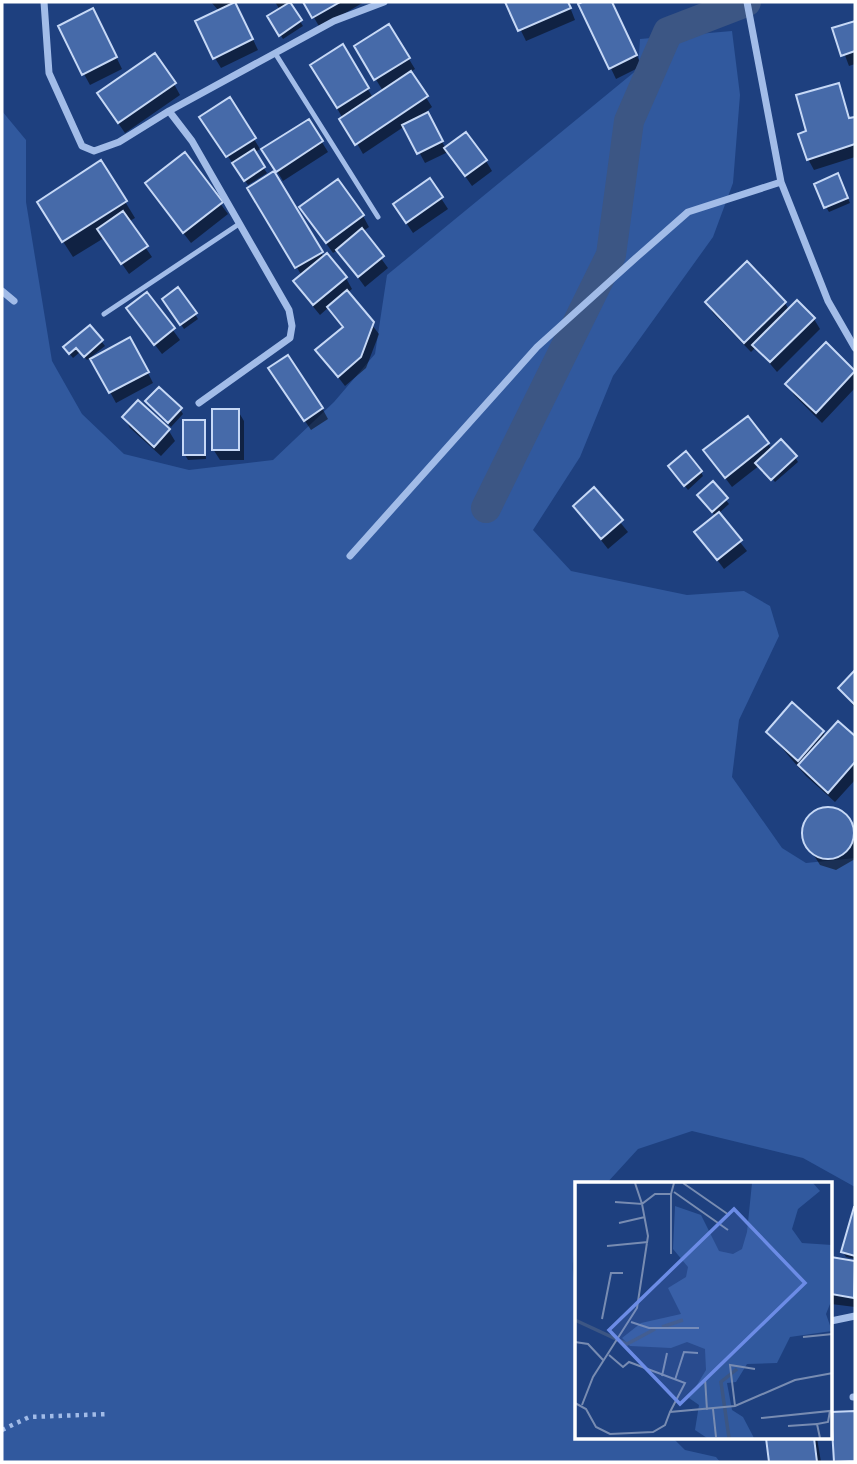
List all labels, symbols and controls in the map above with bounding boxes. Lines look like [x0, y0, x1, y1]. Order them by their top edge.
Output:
inset map [575, 1182, 832, 1440]

